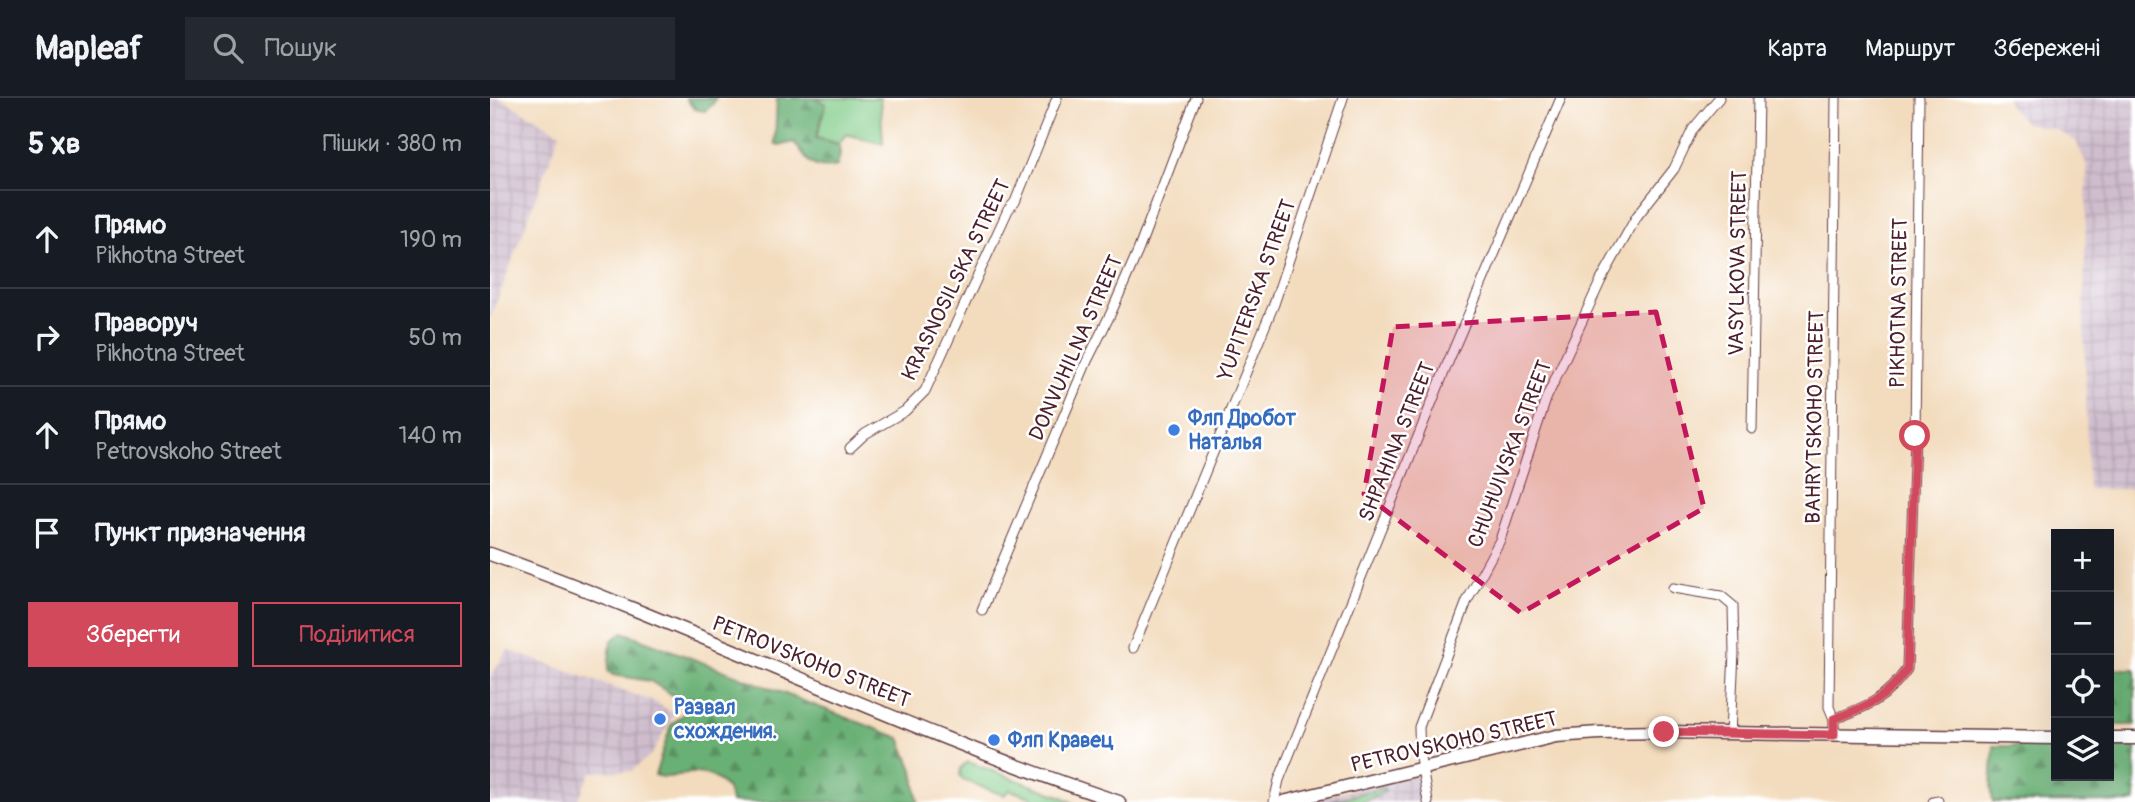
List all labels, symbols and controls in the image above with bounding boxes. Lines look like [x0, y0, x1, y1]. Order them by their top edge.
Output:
search box [185, 17, 675, 80]
text: Mapleaf [35, 28, 143, 69]
icon: search [209, 29, 247, 67]
text: Пошук [265, 32, 337, 64]
text: Карта [1768, 34, 1827, 63]
text: Маршрут [1865, 34, 1955, 63]
text: Збережені [1993, 34, 2100, 63]
text: 5 хв [28, 125, 81, 162]
text: Пішки · 380 m [323, 129, 462, 158]
street label: VASYLKOVA STREET [1723, 170, 1753, 356]
street label: KRASNOSILSKA STREET [895, 175, 1017, 385]
street label: YUPITERSKA STREET [1211, 195, 1302, 385]
text: Прямо [95, 209, 166, 241]
street label: PIKHOTNA STREET [1884, 217, 1914, 388]
icon: ahead [28, 220, 66, 258]
text: 190 m [400, 225, 462, 254]
text: Pikhotna Street [95, 241, 245, 270]
street label: DONVUHILNA STREET [1023, 251, 1129, 445]
text: Праворуч [95, 307, 198, 339]
street label: BAHRYTSKOHO STREET [1800, 310, 1830, 524]
icon: right [28, 318, 66, 356]
text: 50 m [408, 323, 462, 352]
text: Pikhotna Street [95, 339, 245, 368]
street label: CHUHUIVSKA STREET [1462, 356, 1558, 551]
street label: SHPAHINA STREET [1353, 358, 1441, 526]
text: Прямо [95, 405, 166, 437]
place label: Флп Дробот Наталья [1187, 405, 1296, 456]
icon: ahead [28, 416, 66, 454]
route start [1899, 420, 1930, 451]
text: 140 m [399, 421, 462, 450]
marker: Флп Дробот Наталья [1166, 422, 1182, 438]
text: Petrovskoho Street [95, 437, 281, 466]
icon: arrive [28, 514, 66, 552]
text: Пункт призначення [95, 517, 306, 549]
map controls [2051, 529, 2114, 781]
button: + [2051, 529, 2114, 592]
button: − [2051, 592, 2114, 655]
button: Зберегти [28, 602, 238, 667]
button: Поділитися [252, 602, 462, 667]
street label: PETROVSKOHO STREET [708, 610, 914, 714]
button: locate [2051, 655, 2114, 718]
place label: Развал схождения. [673, 694, 777, 745]
street label: PETROVSKOHO STREET [1348, 705, 1560, 779]
marker: Развал схождения. [652, 711, 668, 727]
route end [1648, 716, 1679, 747]
button: layers [2051, 718, 2114, 781]
place label: Флп Кравец [1007, 727, 1114, 754]
marker: Флп Кравец [986, 732, 1002, 748]

